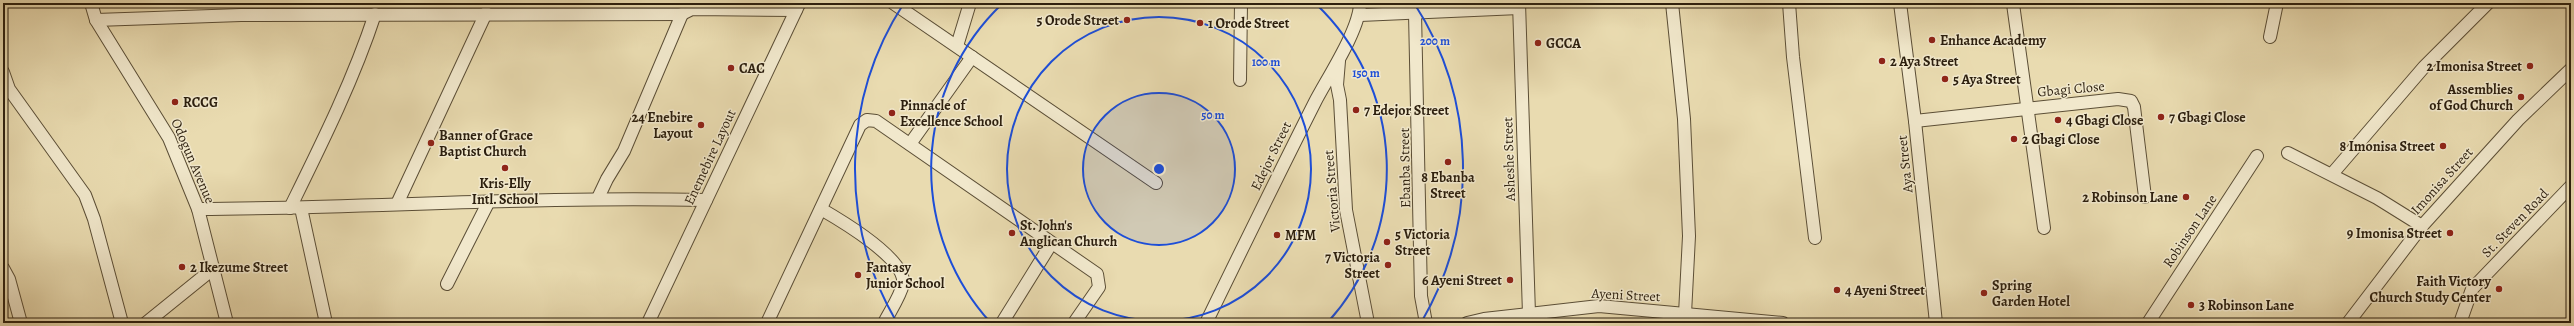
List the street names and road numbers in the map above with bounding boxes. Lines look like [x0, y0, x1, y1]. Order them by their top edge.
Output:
street label: Gbagi Close [2036, 77, 2106, 101]
street label: Enemebire Layout [679, 106, 741, 208]
street label: Odogun Avenue [166, 115, 220, 207]
street label: Asheshe Street [1498, 116, 1520, 202]
street label: Edejor Street [1246, 118, 1296, 194]
street label: Ebanba Street [1395, 127, 1415, 208]
street label: Aya Street [1893, 134, 1918, 195]
street label: Imonisa Street [2407, 143, 2478, 219]
street label: Victoria Street [1319, 149, 1345, 234]
street label: St. Steven Road [2477, 184, 2553, 262]
street label: Robinson Lane [2159, 191, 2221, 271]
street label: Ayeni Street [1590, 284, 1661, 306]

